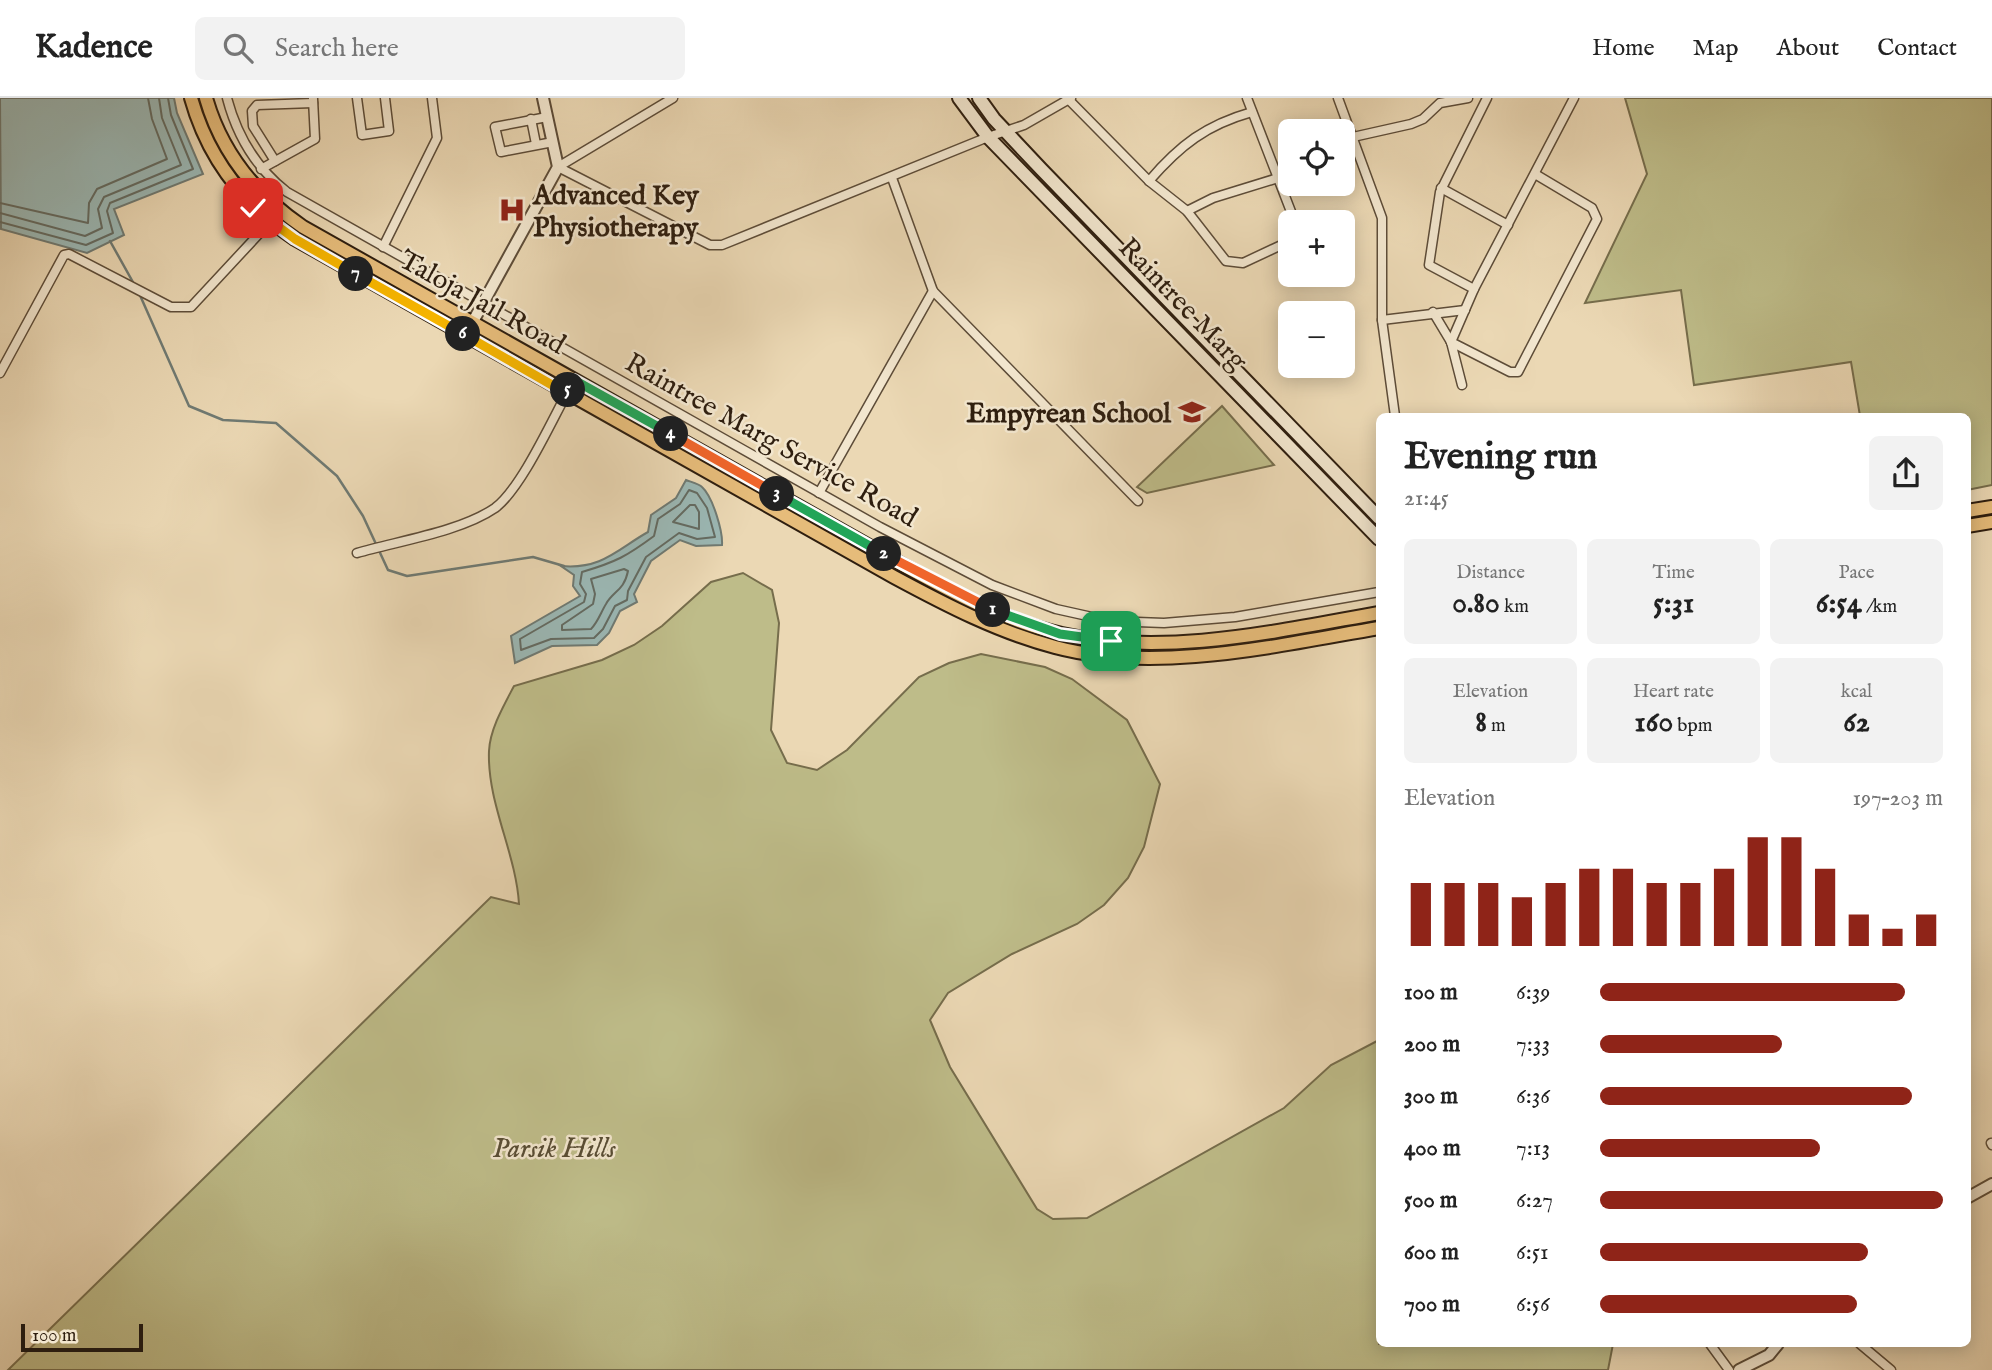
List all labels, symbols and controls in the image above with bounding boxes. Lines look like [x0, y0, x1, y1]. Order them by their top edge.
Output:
search box [195, 17, 685, 80]
text: Kadence [35, 27, 153, 69]
icon: search [219, 29, 257, 67]
text: Search here [275, 32, 399, 65]
text: Home [1592, 33, 1655, 64]
text: Map [1693, 33, 1739, 64]
text: About [1777, 33, 1839, 64]
text: Contact [1877, 33, 1957, 64]
map controls [1278, 119, 1355, 378]
button: locate [1278, 119, 1355, 196]
pin [223, 178, 283, 238]
place label: Advanced Key Physiotherapy [532, 179, 700, 246]
icon: check [234, 189, 272, 227]
hospital icon: Advanced Key Physiotherapy [497, 195, 527, 225]
button: + [1278, 210, 1355, 287]
street label: Raintree Marg [1110, 231, 1255, 379]
street label: Taloja Jail Road [392, 243, 571, 363]
pin: 7 [338, 256, 374, 292]
text: 7 [351, 261, 360, 285]
button: − [1278, 301, 1355, 378]
pin: 6 [446, 316, 480, 352]
text: 6 [458, 321, 467, 345]
street label: Raintree Marg Service Road [618, 346, 923, 536]
pin: 5 [550, 372, 586, 408]
text: 5 [564, 377, 571, 401]
place label: Empyrean School [966, 397, 1172, 432]
school or university icon: Empyrean School [1177, 397, 1207, 427]
pin: 4 [654, 416, 688, 452]
text: 4 [666, 421, 675, 445]
text: Evening run [1404, 434, 1598, 482]
button: share [1869, 436, 1943, 510]
pin: 3 [760, 476, 794, 512]
text: 3 [773, 481, 780, 505]
text: 21:45 [1404, 484, 1449, 513]
pin: 2 [866, 536, 902, 572]
text: 2 [879, 541, 888, 565]
text: Distance [1456, 561, 1525, 585]
text: Time [1652, 561, 1695, 585]
text: Pace [1839, 561, 1874, 585]
text: 0.80 [1452, 585, 1500, 623]
text: 5:31 [1653, 585, 1694, 623]
text: 6:54 [1816, 585, 1862, 623]
pin: 1 [976, 592, 1010, 628]
text: km [1500, 595, 1529, 619]
text: /km [1862, 595, 1897, 619]
text: 1 [989, 597, 996, 621]
pin [1081, 611, 1141, 671]
icon: arrive [1092, 622, 1130, 660]
text: Elevation [1453, 680, 1528, 704]
text: Heart rate [1633, 680, 1714, 704]
text: kcal [1841, 680, 1872, 704]
text: 8 [1475, 704, 1487, 742]
text: 160 [1635, 704, 1673, 742]
text: 62 [1843, 704, 1870, 742]
text: m [1487, 714, 1506, 738]
text: bpm [1673, 714, 1712, 738]
text: Elevation [1404, 784, 1495, 813]
text: 197–203 m [1852, 784, 1943, 813]
text: 100 m [1404, 978, 1458, 1007]
text: 6:39 [1516, 978, 1550, 1007]
text: 200 m [1404, 1030, 1460, 1059]
text: 7:33 [1516, 1030, 1550, 1059]
text: 300 m [1404, 1082, 1458, 1111]
text: 6:36 [1516, 1082, 1550, 1111]
park label: Parsik Hills [492, 1132, 617, 1167]
text: 400 m [1404, 1134, 1461, 1163]
text: 7:13 [1516, 1134, 1550, 1163]
text: 500 m [1404, 1186, 1458, 1215]
text: 6:27 [1516, 1186, 1553, 1215]
text: 600 m [1404, 1238, 1459, 1267]
text: 6:51 [1516, 1238, 1549, 1267]
text: 700 m [1404, 1290, 1460, 1319]
text: 6:56 [1516, 1290, 1550, 1319]
scale bar [21, 1321, 144, 1353]
text: 100 m [32, 1324, 76, 1348]

